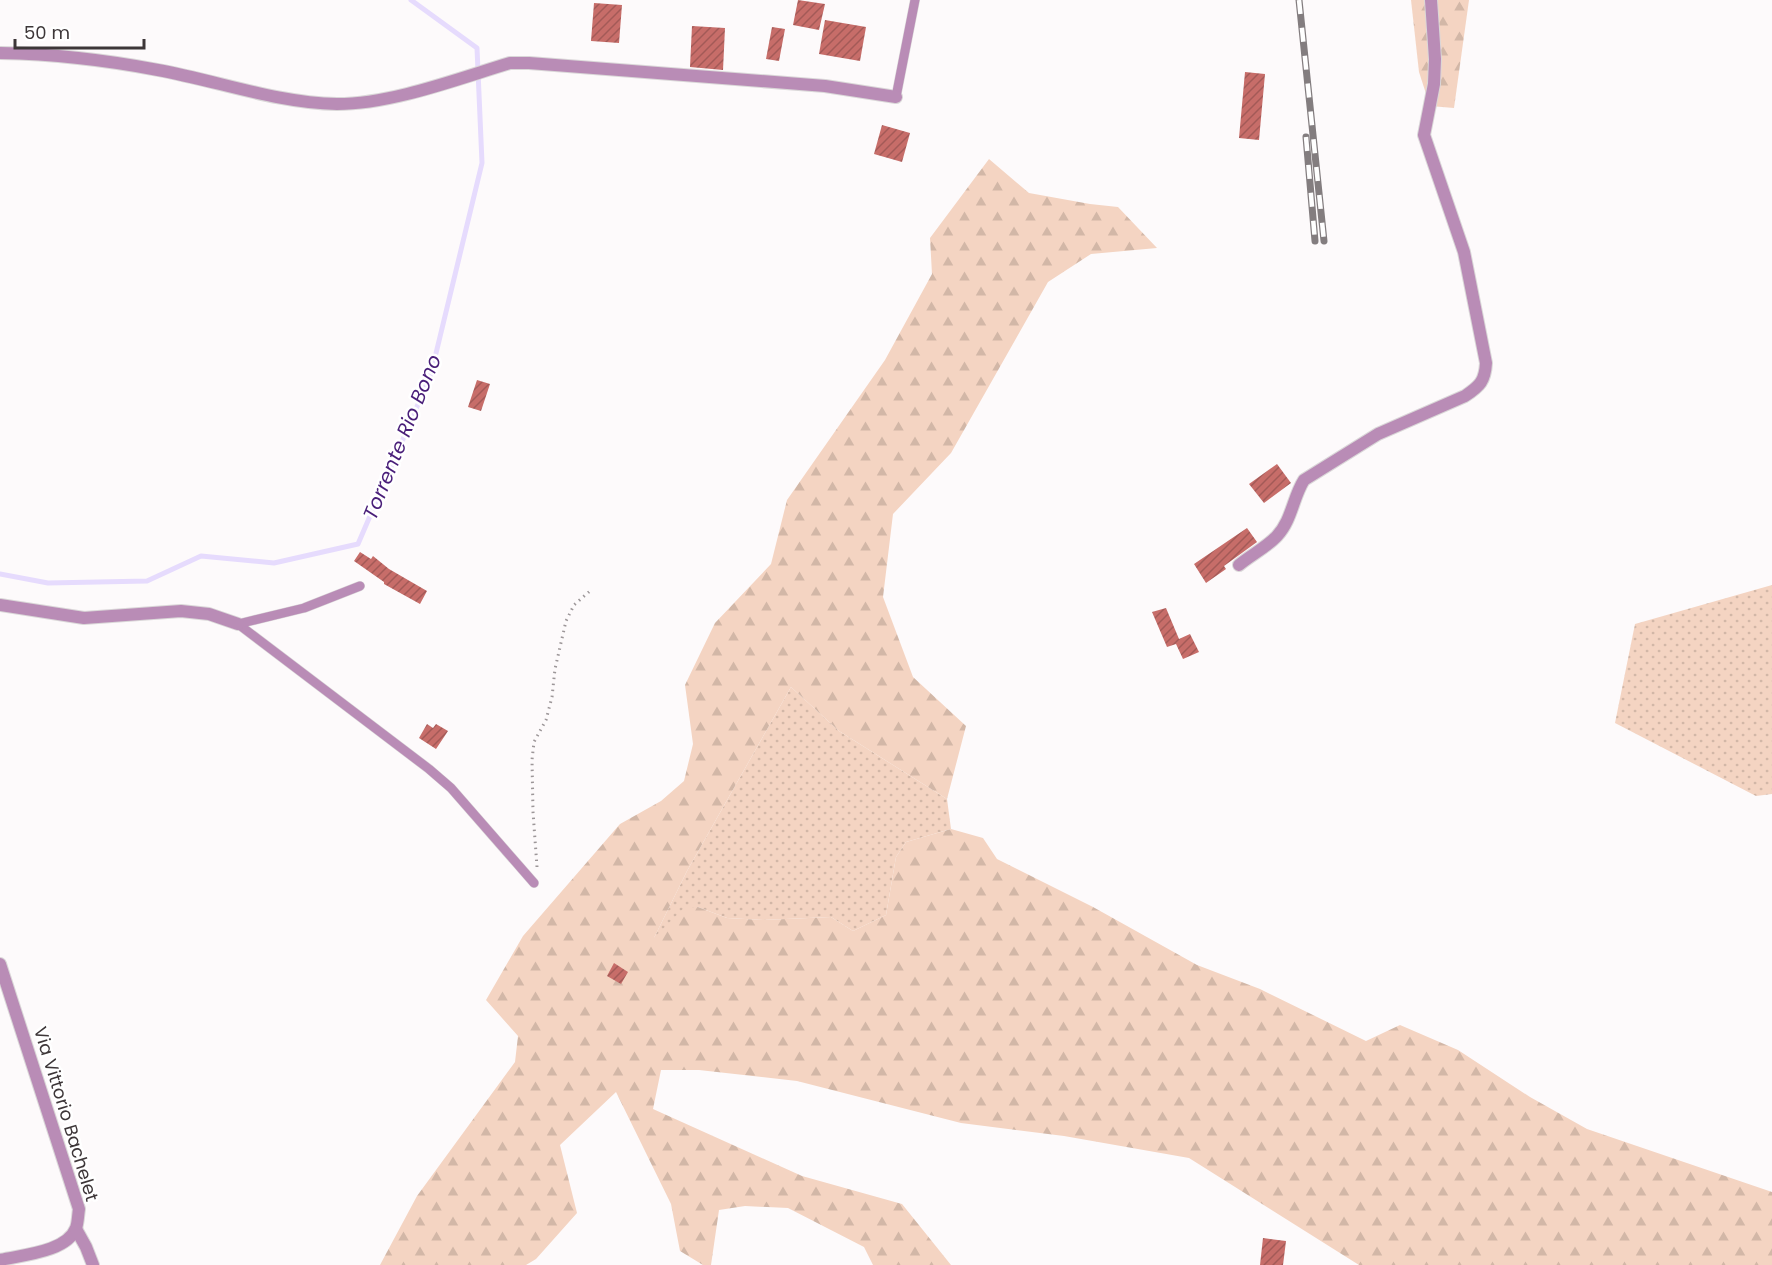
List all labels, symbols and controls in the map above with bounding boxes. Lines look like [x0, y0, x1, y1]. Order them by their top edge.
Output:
scale bar [15, 12, 144, 50]
text: 50 m [24, 20, 70, 45]
water label: Torrente Rio Bono [356, 350, 448, 524]
street label: Via Vittorio Bachelet [28, 1024, 105, 1204]

